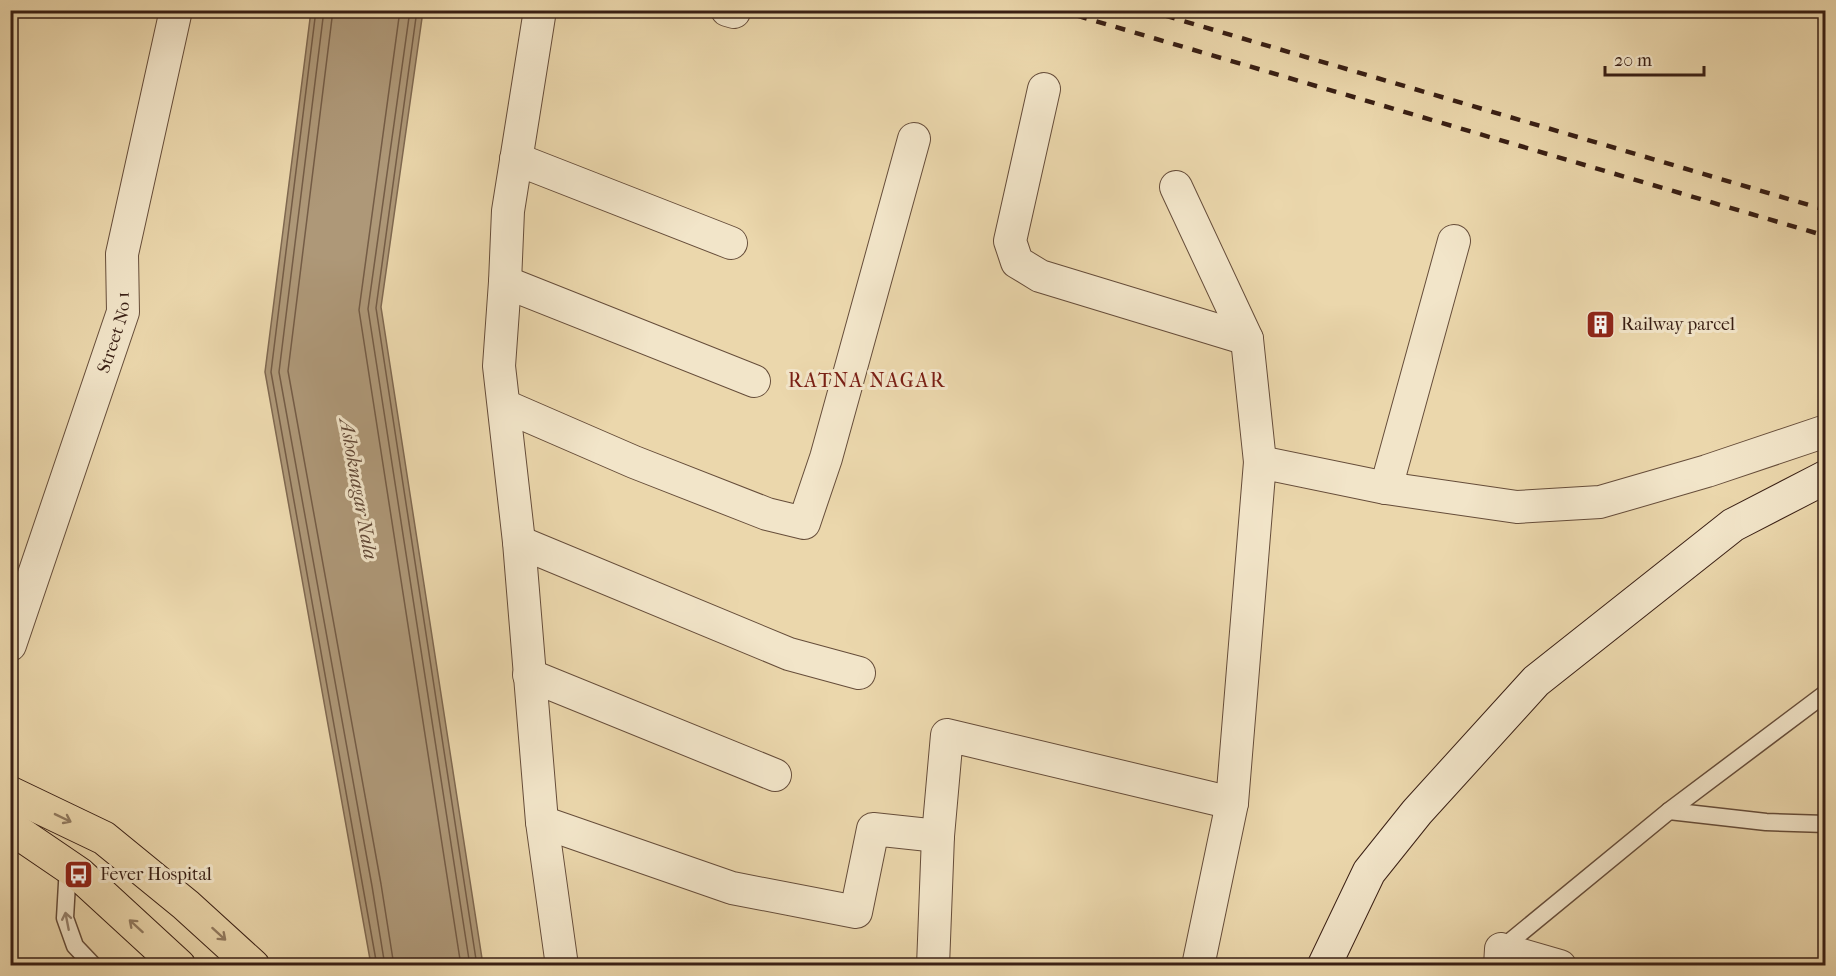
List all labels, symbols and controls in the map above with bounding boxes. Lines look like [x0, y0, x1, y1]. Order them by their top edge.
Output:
scale bar [1605, 39, 1704, 77]
text: 20 m [1614, 50, 1652, 71]
street label: Street No 1 [93, 291, 134, 376]
building icon: Railway parcel [1584, 308, 1616, 340]
place label: Railway parcel [1621, 314, 1735, 335]
district label: RATNA NAGAR [788, 369, 946, 392]
water label: Ashoknagar Nala [334, 414, 382, 561]
one-way arrow [54, 813, 72, 824]
bus stop icon: Fever Hospital [63, 858, 95, 890]
place label: Fever Hospital [100, 864, 212, 885]
one-way arrow [61, 911, 72, 931]
one-way arrow [129, 919, 144, 933]
one-way arrow [211, 927, 226, 941]

